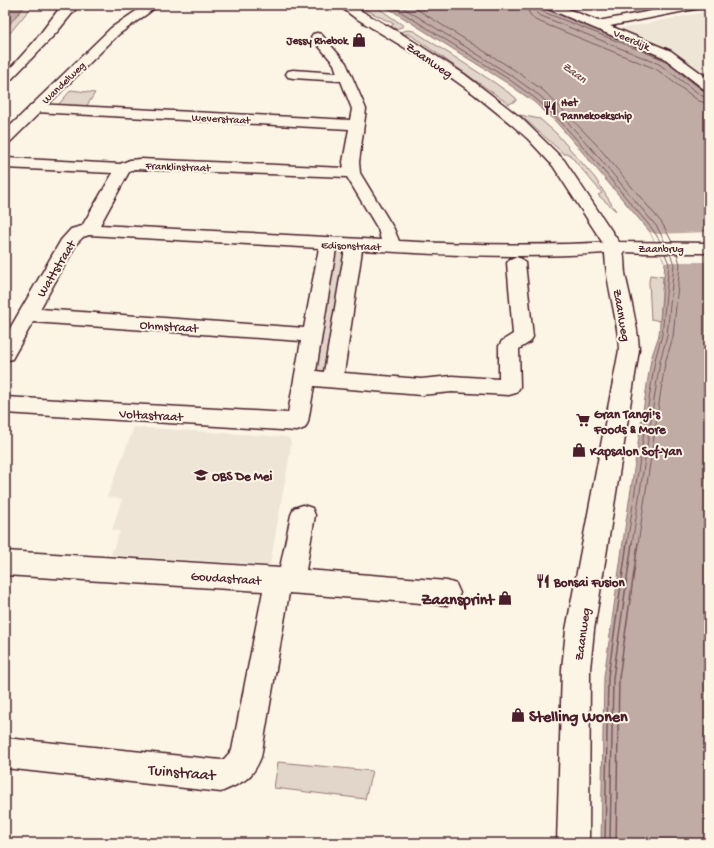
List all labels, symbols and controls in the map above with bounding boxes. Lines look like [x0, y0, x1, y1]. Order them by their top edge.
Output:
street label: Veerdijk [610, 27, 652, 54]
shop icon: Jessy Rhebok [351, 32, 367, 48]
place label: Jessy Rhebok [286, 36, 350, 48]
street label: Zaanweg [402, 40, 455, 82]
street label: Wandelweg [40, 60, 89, 107]
water label: Zaan [559, 60, 589, 87]
place label: Het Pannekoekschip [560, 97, 633, 123]
restaurant icon: Het Pannekoekschip [542, 100, 558, 116]
street label: Weverstraat [191, 112, 252, 128]
street label: Franklinstraat [144, 161, 212, 175]
street label: Wattstraat [34, 237, 81, 300]
street label: Edisonstraat [321, 240, 383, 254]
street label: Zaanbrug [638, 244, 684, 256]
street label: Zaanweg [609, 288, 633, 343]
street label: Ohmstraat [139, 318, 200, 337]
street label: Voltastraat [118, 407, 185, 426]
place label: Gran Tangi's Foods & More [593, 408, 667, 438]
supermarket icon: Gran Tangi's Foods & More [575, 412, 591, 428]
shop icon: Kapsalon Sof-Yan [571, 442, 587, 458]
place label: Kapsalon Sof-Yan [589, 444, 683, 461]
school or university icon: OBS De Mei [193, 467, 209, 483]
place label: OBS De Mei [212, 470, 273, 485]
street label: Goudastraat [190, 570, 263, 590]
restaurant icon: Bonsai Fusion [535, 573, 551, 589]
place label: Bonsai Fusion [553, 576, 626, 591]
shop icon: Zaansprint [497, 590, 513, 606]
place label: Zaansprint [421, 592, 495, 611]
street label: Zaanweg [572, 607, 595, 662]
shop icon: Stelling Wonen [510, 707, 526, 723]
place label: Stelling Wonen [529, 709, 628, 728]
street label: Tuinstraat [146, 762, 217, 787]

